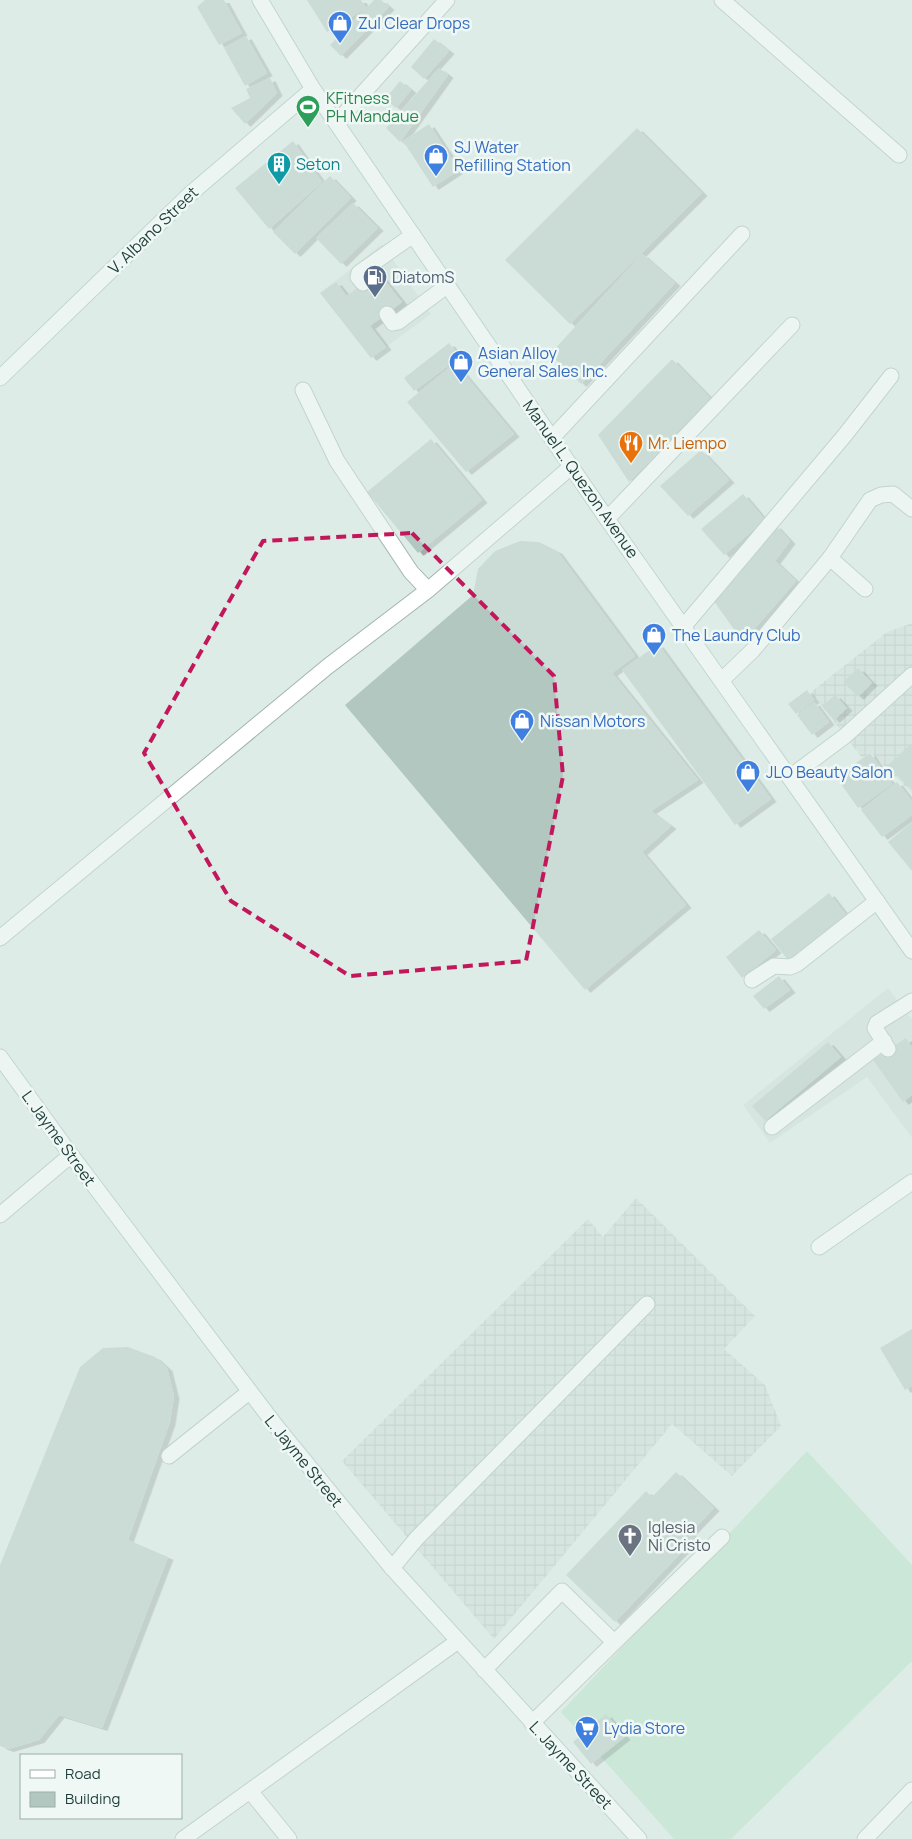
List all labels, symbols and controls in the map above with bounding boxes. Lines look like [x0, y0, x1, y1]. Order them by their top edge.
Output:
shop icon: Zul Clear Drops [327, 10, 353, 44]
place label: Zul Clear Drops [358, 12, 470, 34]
place label: KFitness PH Mandaue [326, 87, 419, 127]
sports icon: KFitness PH Mandaue [295, 94, 321, 128]
place label: SJ Water Refilling Station [454, 136, 571, 176]
shop icon: SJ Water Refilling Station [423, 143, 449, 177]
building icon: Seton [266, 151, 292, 185]
place label: Seton [296, 153, 340, 175]
street label: V. Albano Street [103, 181, 203, 279]
fuel station icon: DiatomS [362, 264, 388, 298]
place label: DiatomS [392, 266, 454, 288]
place label: Asian Alloy General Sales Inc. [478, 342, 608, 382]
shop icon: Asian Alloy General Sales Inc. [448, 349, 474, 383]
street label: Manuel L. Quezon Avenue [518, 396, 644, 562]
restaurant icon: Mr. Liempo [618, 430, 644, 464]
place label: Mr. Liempo [648, 432, 727, 454]
shop icon: The Laundry Club [641, 622, 667, 656]
place label: The Laundry Club [672, 624, 801, 646]
shop icon: Nissan Motors [509, 708, 535, 742]
place label: Nissan Motors [540, 710, 645, 732]
shop icon: JLO Beauty Salon [735, 759, 761, 793]
place label: JLO Beauty Salon [766, 761, 893, 783]
street label: L. Jayme Street [17, 1086, 101, 1190]
street label: L. Jayme Street [260, 1410, 348, 1512]
place label: Iglesia Ni Cristo [648, 1516, 711, 1556]
church icon: Iglesia Ni Cristo [617, 1523, 643, 1557]
supermarket icon: Lydia Store [574, 1715, 600, 1749]
street label: L. Jayme Street [525, 1716, 617, 1814]
place label: Lydia Store [604, 1717, 685, 1739]
legend [20, 1754, 182, 1819]
text: Road [65, 1763, 101, 1784]
text: Building [65, 1788, 120, 1809]

